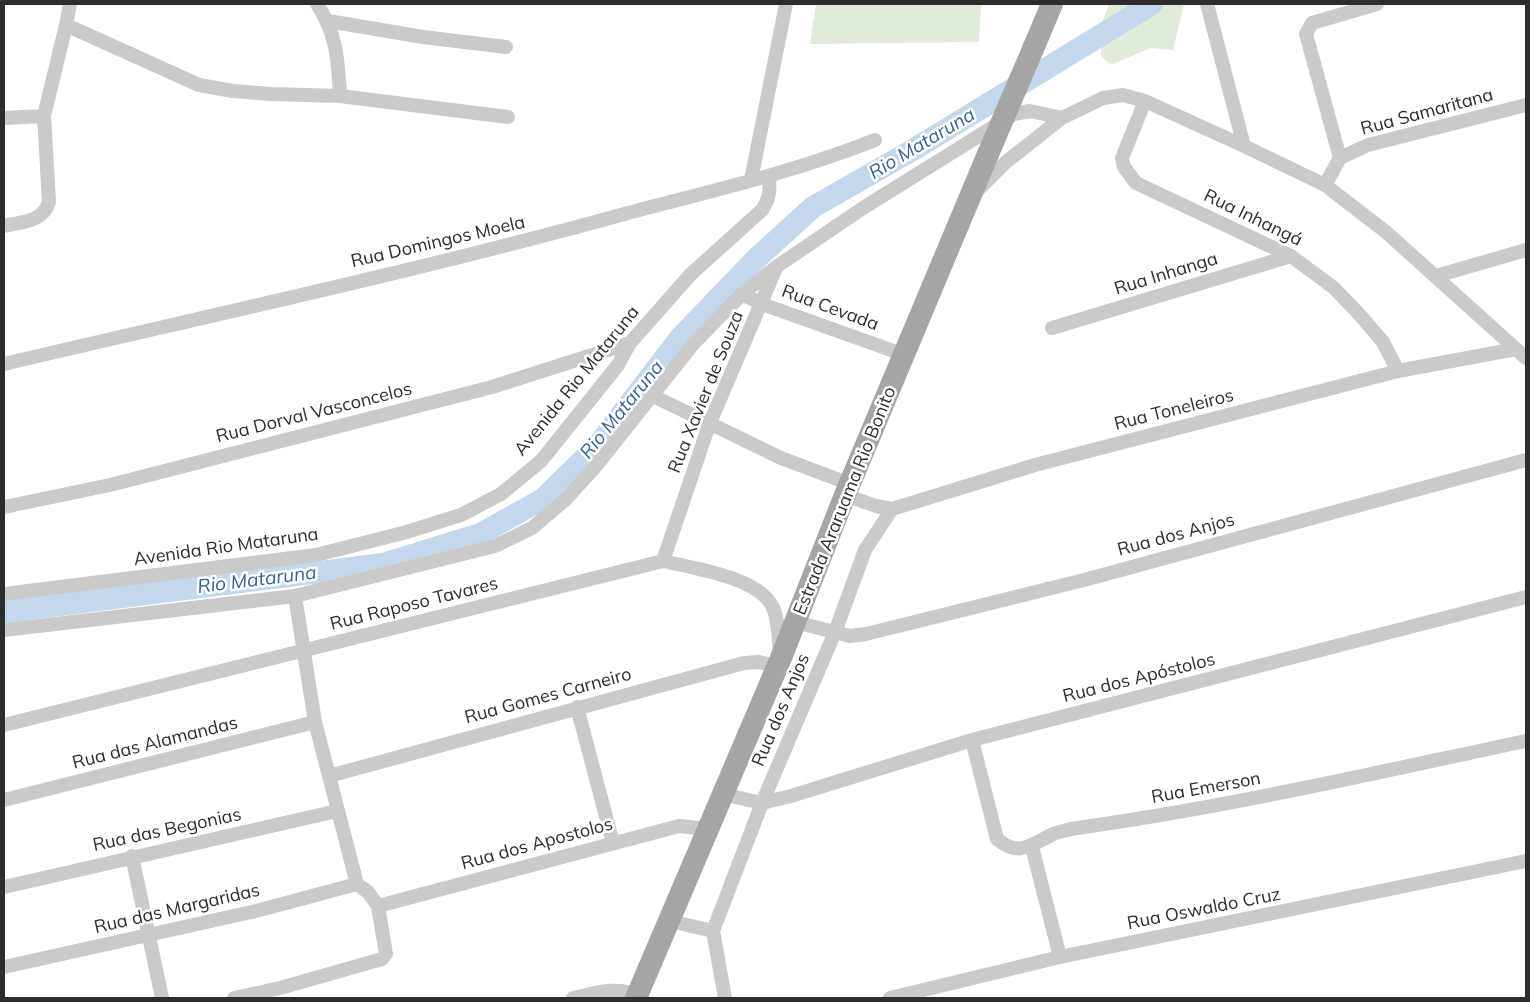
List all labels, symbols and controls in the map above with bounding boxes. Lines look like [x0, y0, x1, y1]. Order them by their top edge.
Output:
street label: Rua Samaritana [1358, 84, 1496, 140]
water label: Rio Mataruna [865, 103, 979, 185]
street label: Rua Inhangá [1200, 185, 1306, 251]
street label: Rua Domingos Moela [349, 211, 527, 273]
street label: Rua Inhanga [1112, 248, 1220, 300]
street label: Rua Cevada [779, 280, 881, 336]
street label: Avenida Rio Mataruna [510, 302, 644, 460]
street label: Rua Xavier de Souza [664, 308, 748, 476]
water label: Rio Mataruna [575, 356, 669, 464]
street label: Rua Dorval Vasconcelos [214, 378, 414, 448]
street label: Estrada Araruama Rio Bonito [789, 384, 901, 618]
street label: Rua Toneleiros [1112, 385, 1236, 435]
street label: Rua dos Anjos [1115, 509, 1237, 561]
street label: Avenida Rio Mataruna [132, 523, 320, 571]
water label: Rio Mataruna [196, 561, 318, 599]
street label: Rua Raposo Tavares [328, 573, 500, 635]
street label: Rua dos Apóstolos [1061, 649, 1217, 707]
street label: Rua dos Anjos [748, 650, 814, 770]
street label: Rua Gomes Carneiro [462, 663, 634, 729]
street label: Rua das Alamandas [70, 712, 240, 774]
street label: Rua Emerson [1150, 768, 1262, 808]
street label: Rua das Begonias [91, 804, 243, 856]
street label: Rua dos Apostolos [459, 813, 615, 875]
street label: Rua das Margaridas [92, 879, 262, 939]
street label: Rua Oswaldo Cruz [1125, 884, 1283, 934]

